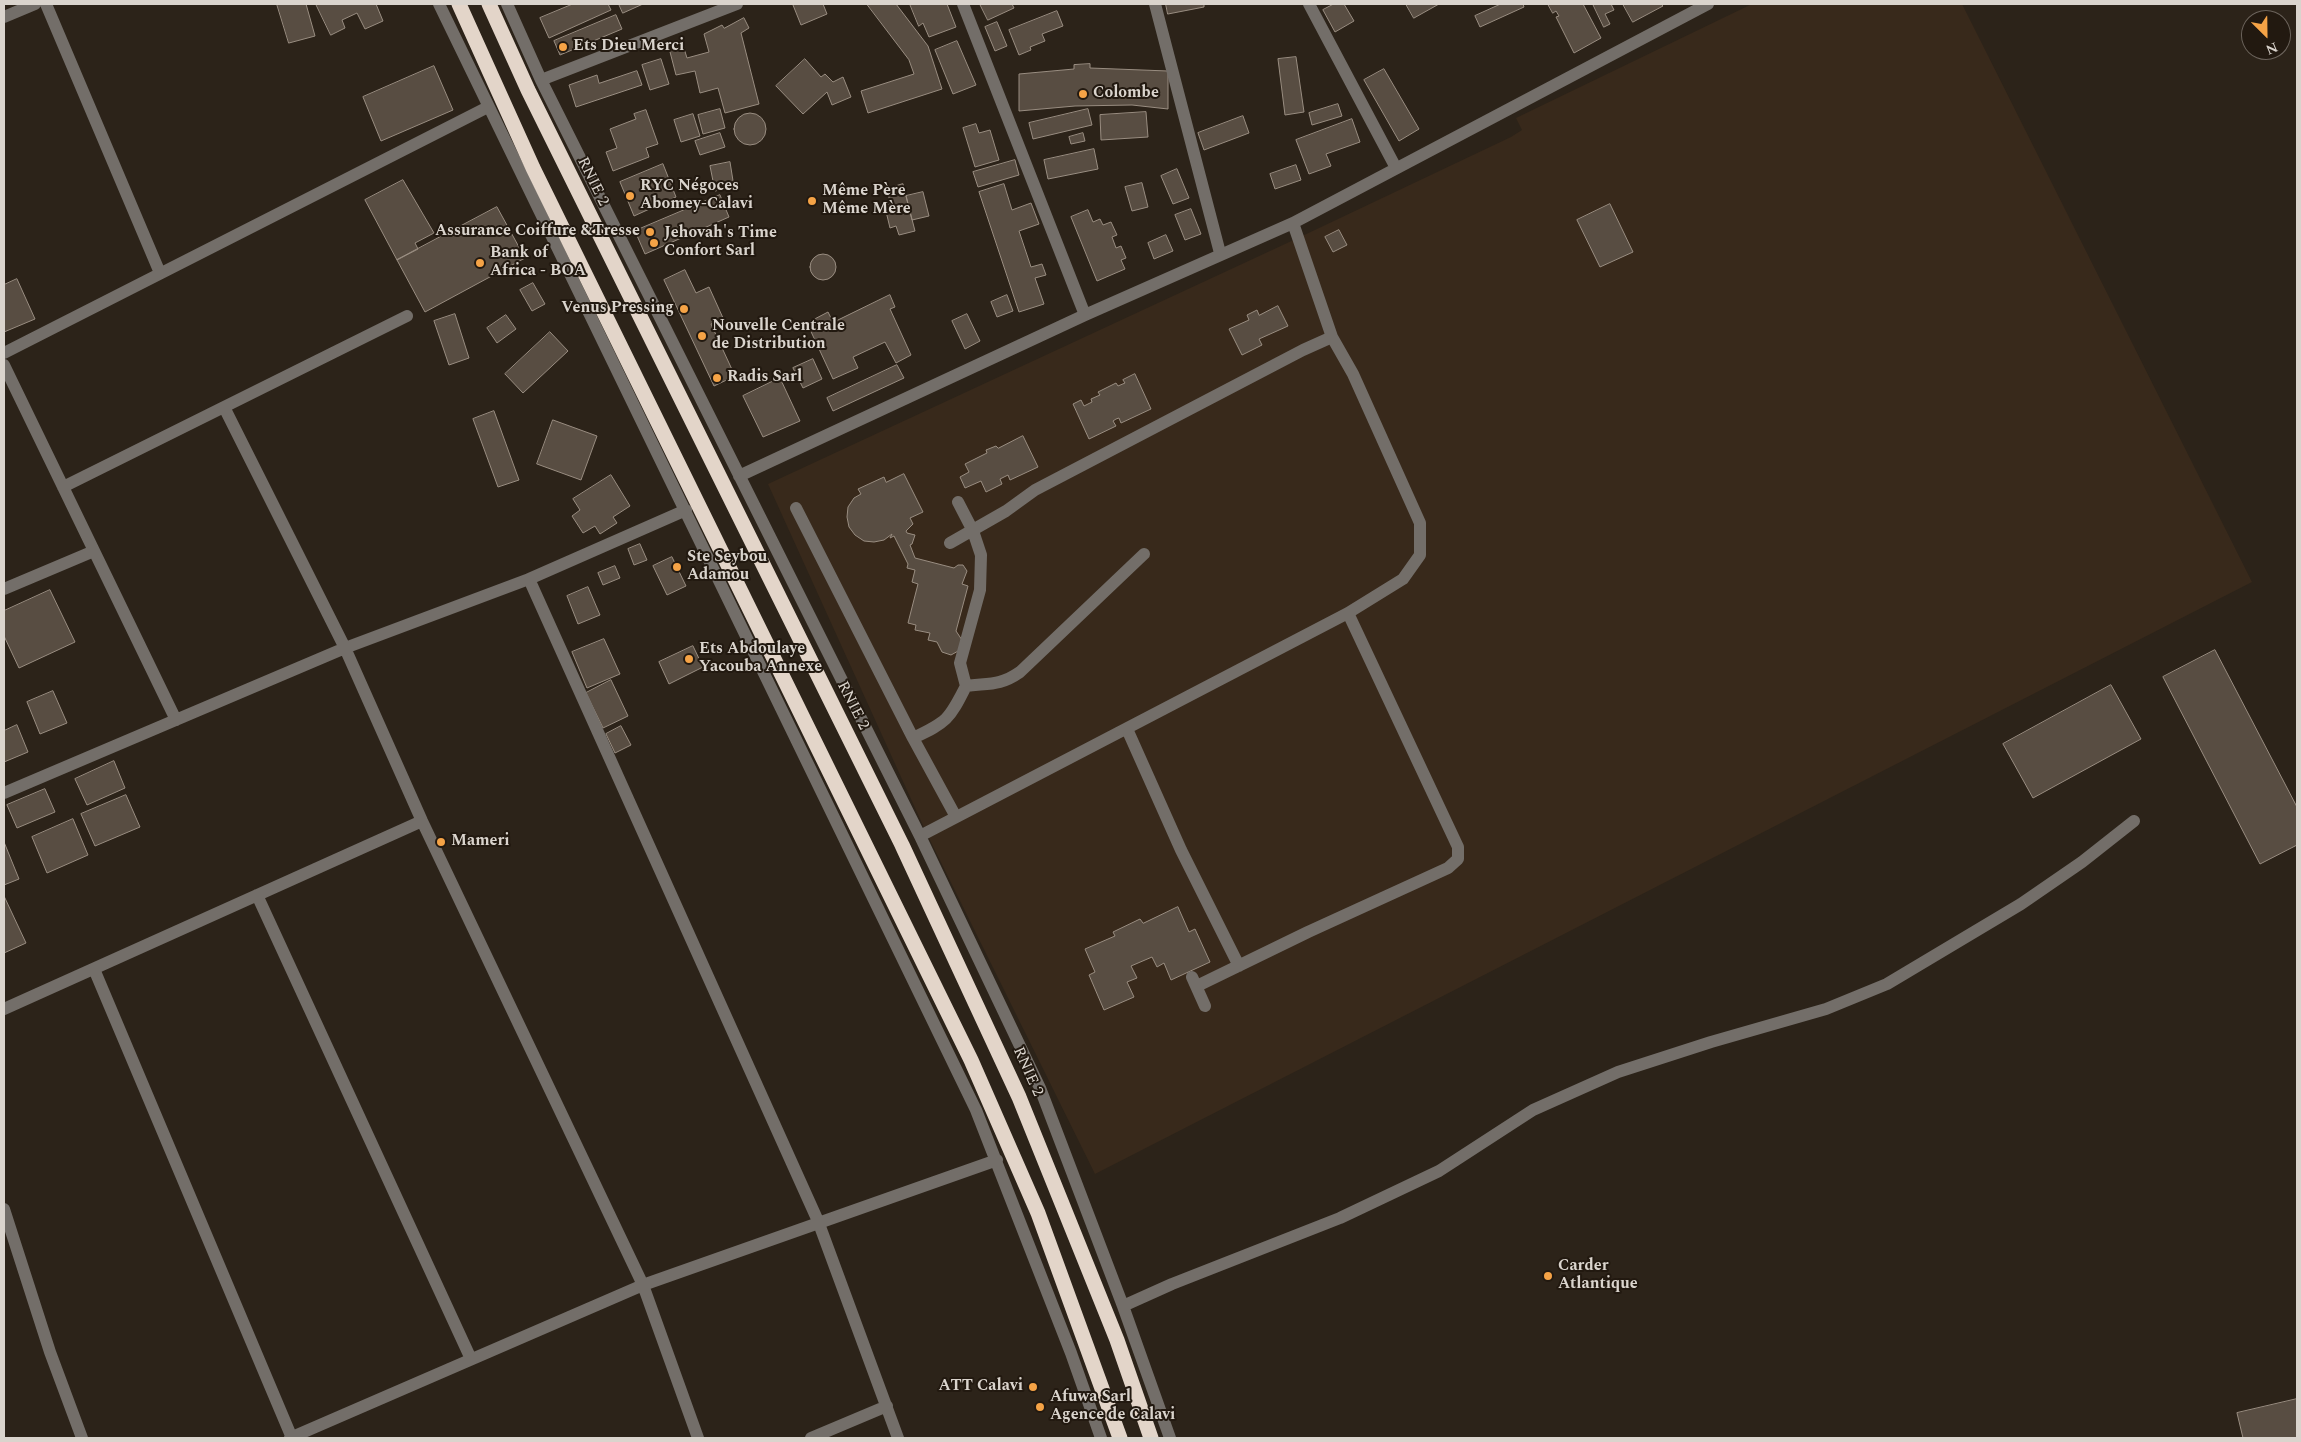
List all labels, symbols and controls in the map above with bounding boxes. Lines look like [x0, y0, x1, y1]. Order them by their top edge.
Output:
north arrow [2241, 10, 2291, 60]
text: N [2262, 36, 2281, 60]
place label: Ets Dieu Merci [573, 37, 684, 57]
marker: Ets Dieu Merci [557, 41, 569, 53]
place label: Colombe [1093, 84, 1159, 104]
marker: Colombe [1077, 88, 1089, 100]
street label: RNIE 2 [572, 154, 612, 210]
place label: RYC Négoces Abomey-Calavi [640, 177, 753, 215]
place label: Même Père Même Mère [822, 182, 911, 220]
marker: RYC Négoces Abomey-Calavi [624, 190, 636, 202]
marker: Même Père Même Mère [806, 195, 818, 207]
place label: Assurance Coiffure &Tresse [435, 222, 640, 242]
place label: Jehovah's Time Confort Sarl [664, 224, 777, 262]
marker: Assurance Coiffure &Tresse [644, 226, 656, 238]
marker: Jehovah's Time Confort Sarl [648, 237, 660, 249]
place label: Bank of Africa - BOA [490, 244, 586, 282]
marker: Bank of Africa - BOA [474, 257, 486, 269]
place label: Venus Pressing [561, 299, 674, 319]
marker: Venus Pressing [678, 303, 690, 315]
place label: Nouvelle Centrale de Distribution [712, 317, 845, 355]
marker: Nouvelle Centrale de Distribution [696, 330, 708, 342]
place label: Radis Sarl [727, 368, 802, 388]
marker: Radis Sarl [711, 372, 723, 384]
place label: Ste Seybou Adamou [687, 548, 767, 586]
marker: Ste Seybou Adamou [671, 561, 683, 573]
place label: Ets Abdoulaye Yacouba Annexe [699, 640, 822, 678]
marker: Ets Abdoulaye Yacouba Annexe [683, 653, 695, 665]
street label: RNIE 2 [832, 679, 872, 733]
place label: Mameri [451, 832, 510, 852]
marker: Mameri [435, 836, 447, 848]
street label: RNIE 2 [1008, 1044, 1046, 1100]
place label: Carder Atlantique [1558, 1257, 1638, 1295]
marker: Carder Atlantique [1542, 1270, 1554, 1282]
place label: ATT Calavi [939, 1377, 1023, 1397]
marker: ATT Calavi [1027, 1381, 1039, 1393]
place label: Afuwa Sarl Agence de Calavi [1050, 1388, 1175, 1426]
marker: Afuwa Sarl Agence de Calavi [1034, 1401, 1046, 1413]

